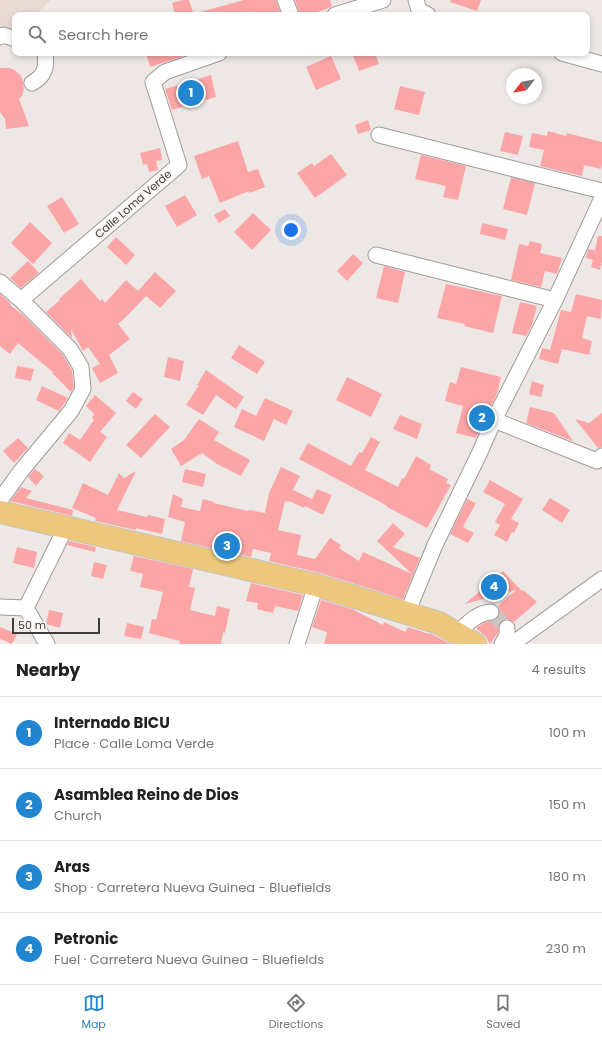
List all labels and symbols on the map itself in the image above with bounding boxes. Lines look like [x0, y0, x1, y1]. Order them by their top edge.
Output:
north arrow [506, 68, 542, 104]
pin: 1 [178, 78, 204, 108]
street label: Calle Loma Verde [91, 166, 175, 242]
your location [281, 220, 301, 240]
pin: 2 [469, 403, 495, 433]
pin: 3 [214, 531, 240, 561]
pin: 4 [481, 572, 507, 602]
scale bar [12, 616, 100, 635]

